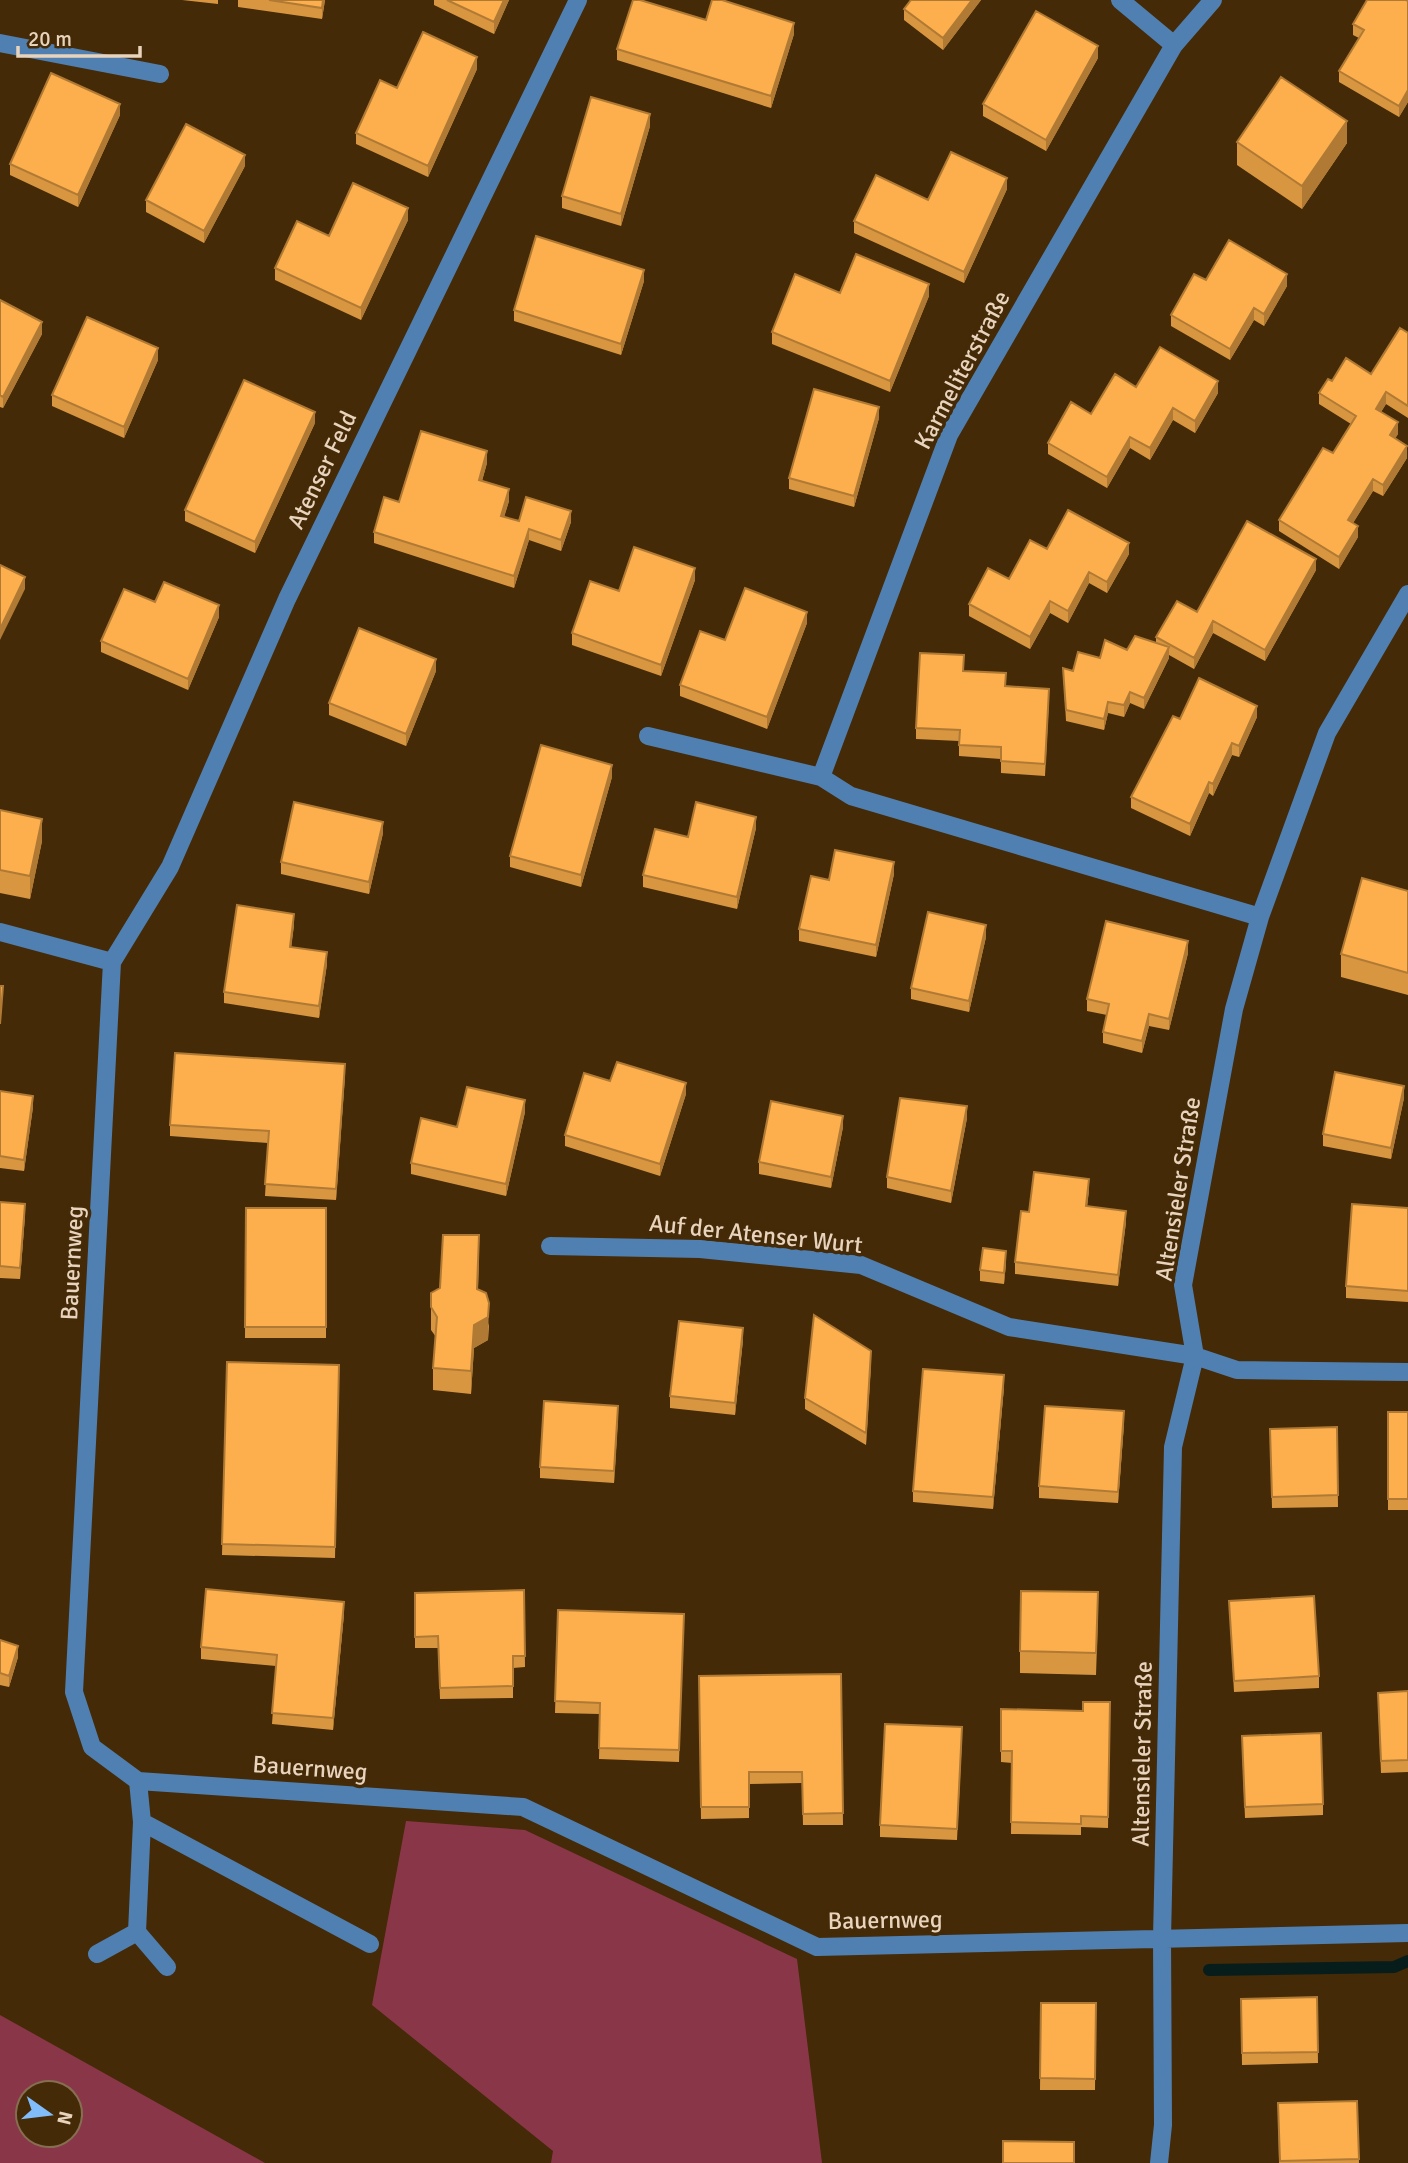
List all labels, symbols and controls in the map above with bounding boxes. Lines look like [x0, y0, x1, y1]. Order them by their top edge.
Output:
scale bar [18, 14, 140, 58]
text: 20 m [28, 26, 72, 52]
street label: Karmeliterstraße [908, 285, 1016, 455]
street label: Atenser Feld [281, 406, 363, 534]
street label: Altensieler Straße [1149, 1095, 1207, 1283]
street label: Bauernweg [54, 1205, 90, 1321]
street label: Auf der Atenser Wurt [648, 1208, 864, 1260]
street label: Altensieler Straße [1125, 1661, 1159, 1847]
street label: Bauernweg [252, 1749, 368, 1787]
street label: Bauernweg [827, 1904, 943, 1936]
north arrow [14, 2079, 84, 2149]
text: N [51, 2109, 78, 2127]

